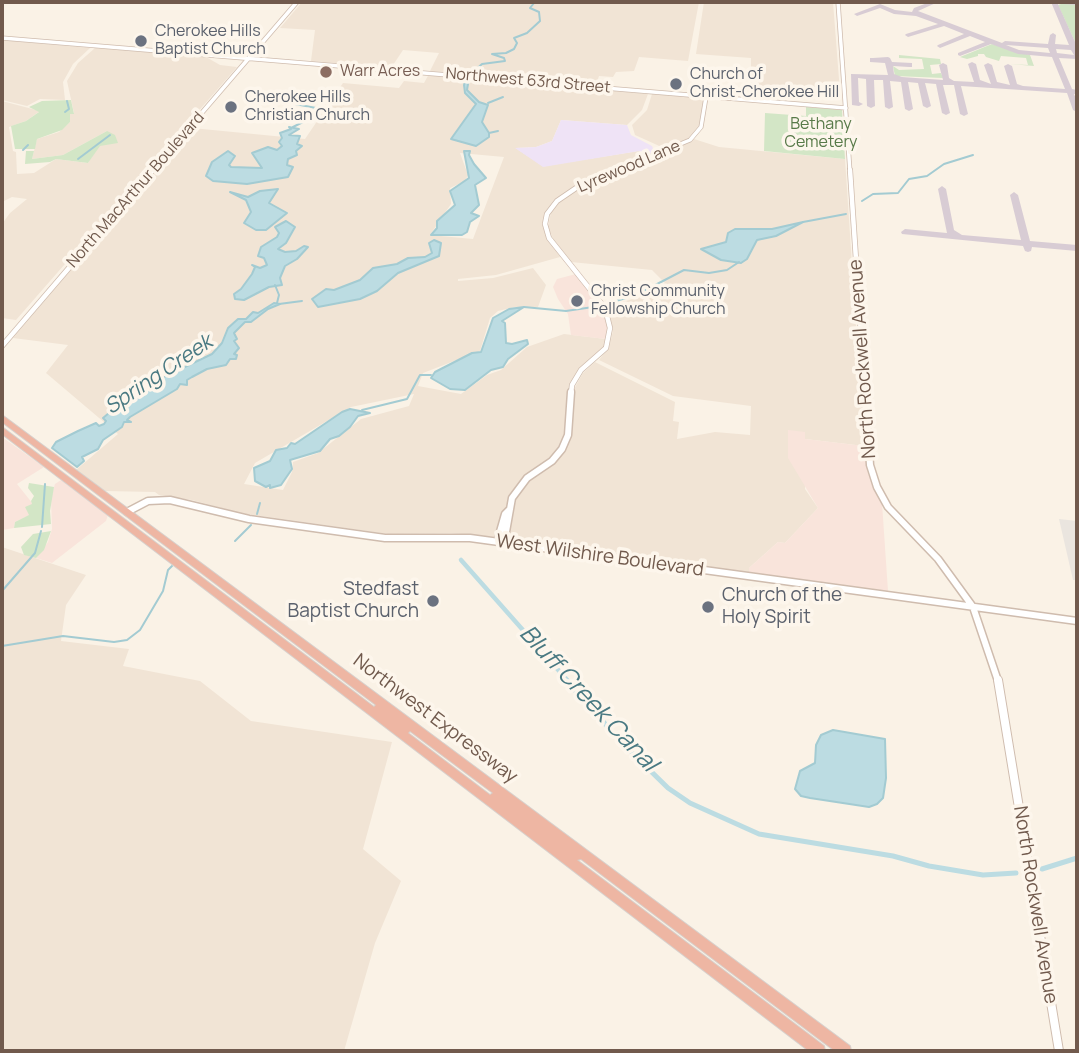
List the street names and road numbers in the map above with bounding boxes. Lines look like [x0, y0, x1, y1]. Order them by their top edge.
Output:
street label: Northwest 63rd Street [445, 64, 611, 98]
street label: North MacArthur Boulevard [63, 108, 209, 272]
street label: Lyrewood Lane [575, 137, 683, 197]
street label: North Rockwell Avenue [845, 258, 881, 460]
street label: West Wilshire Boulevard [495, 530, 705, 582]
street label: Northwest Expressway [348, 650, 522, 788]
street label: North Rockwell Avenue [1008, 804, 1062, 1006]

